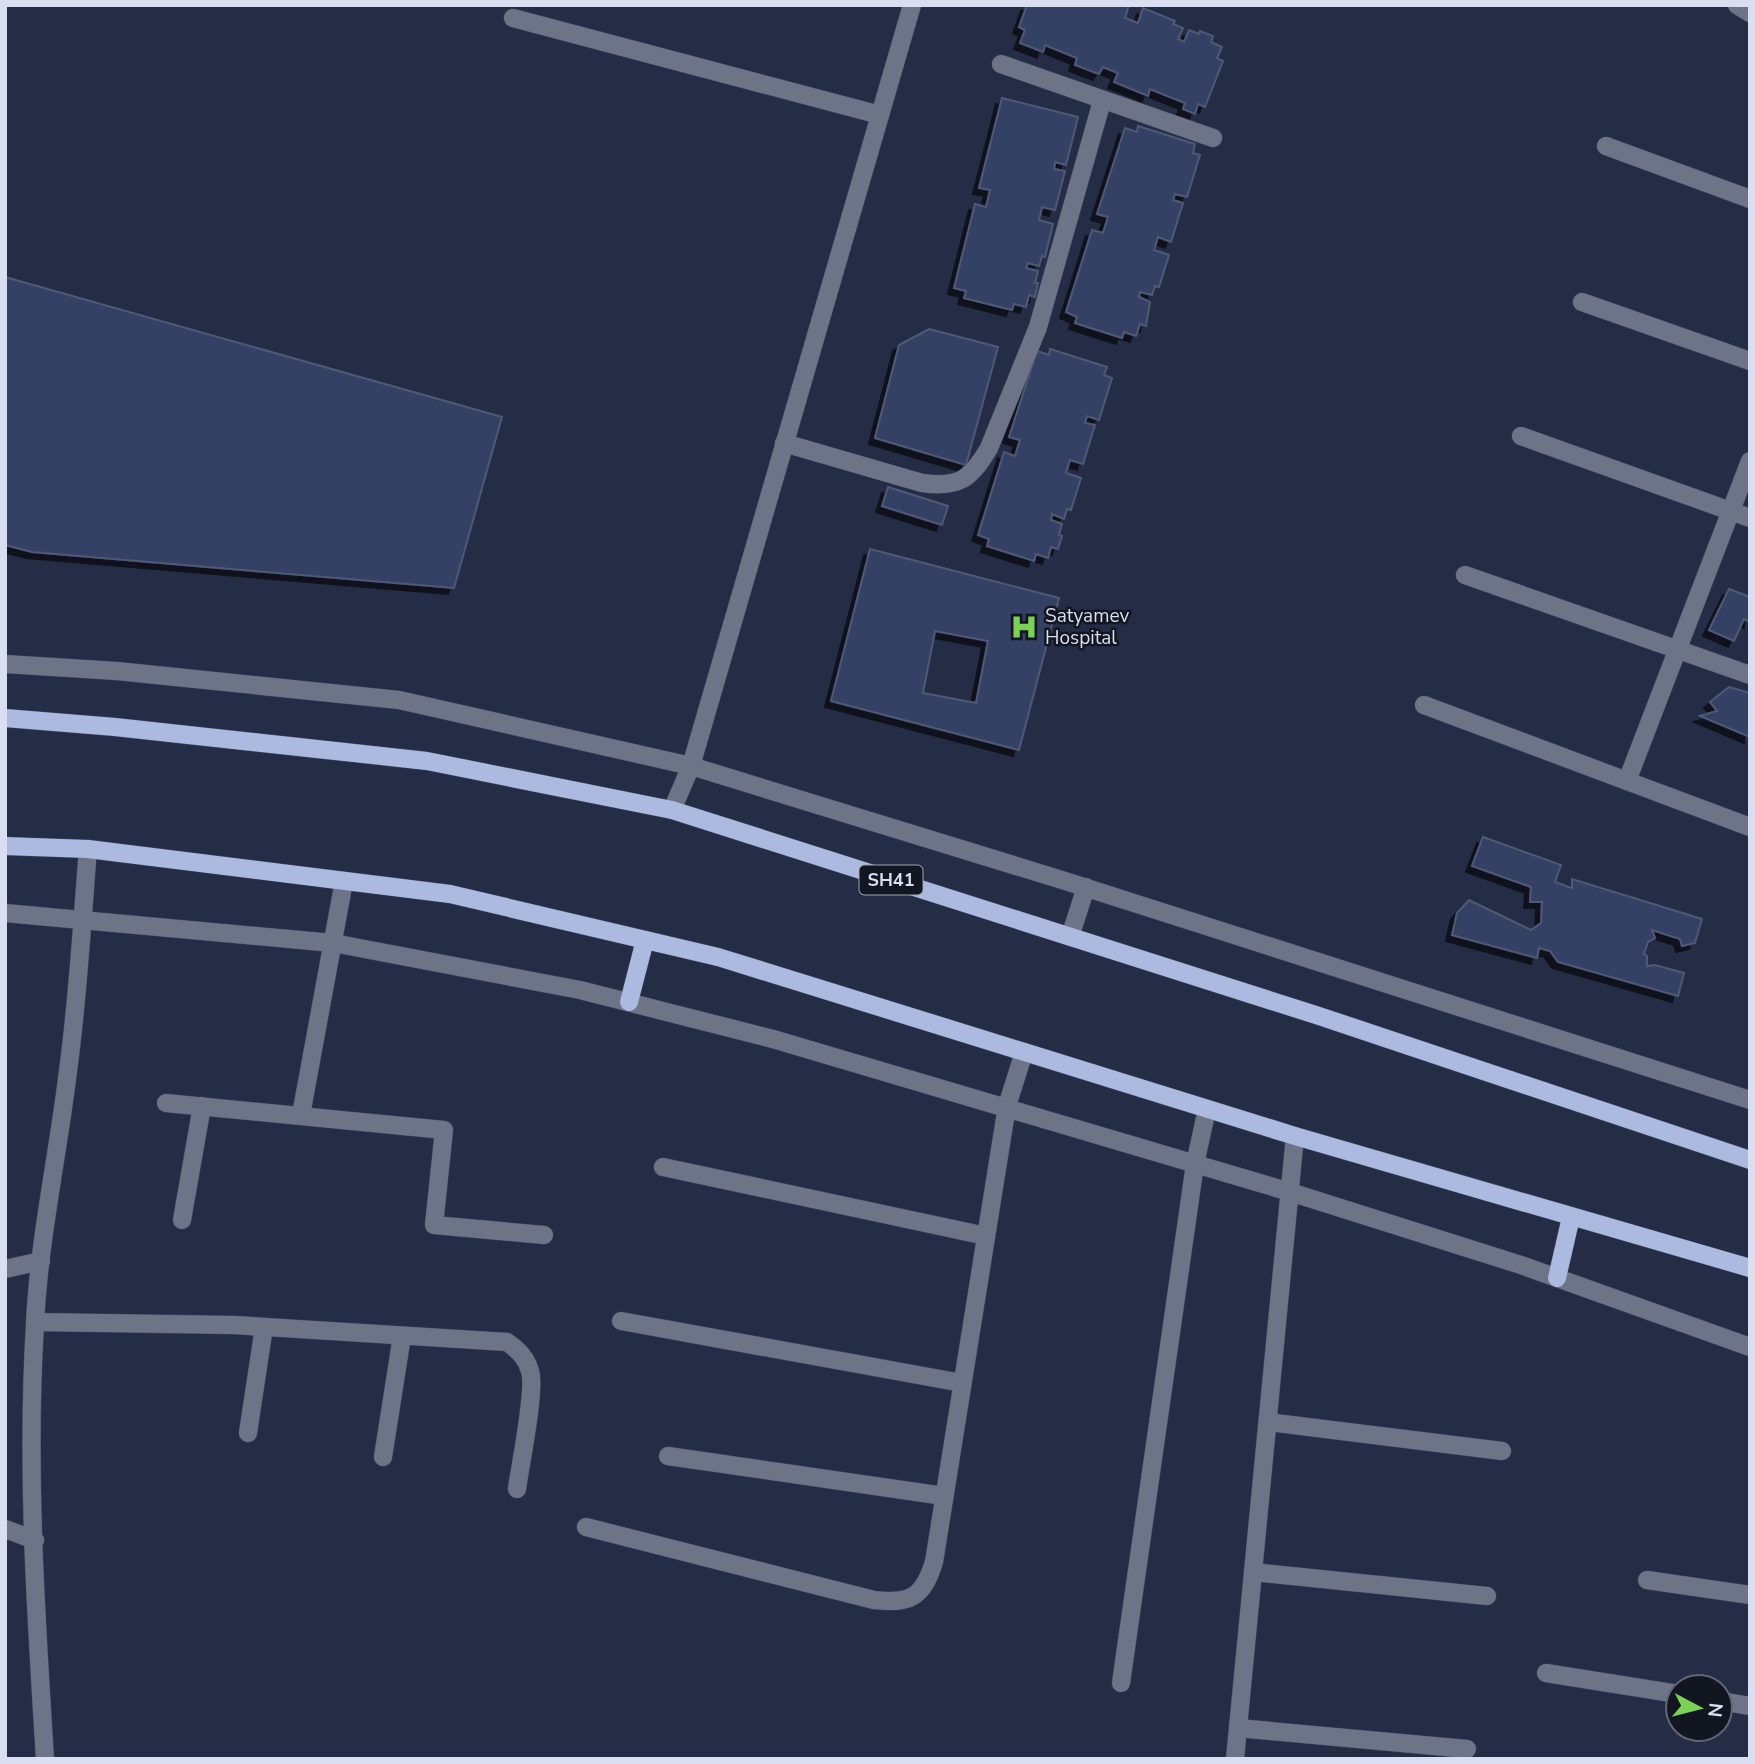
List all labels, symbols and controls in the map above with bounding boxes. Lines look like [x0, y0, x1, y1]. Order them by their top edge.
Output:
place label: Satyamev Hospital [1045, 603, 1129, 651]
hospital icon: Satyamev Hospital [1009, 612, 1039, 642]
road number: SH41 [860, 866, 922, 894]
north arrow [1664, 1673, 1734, 1743]
text: N [1701, 1701, 1729, 1719]

